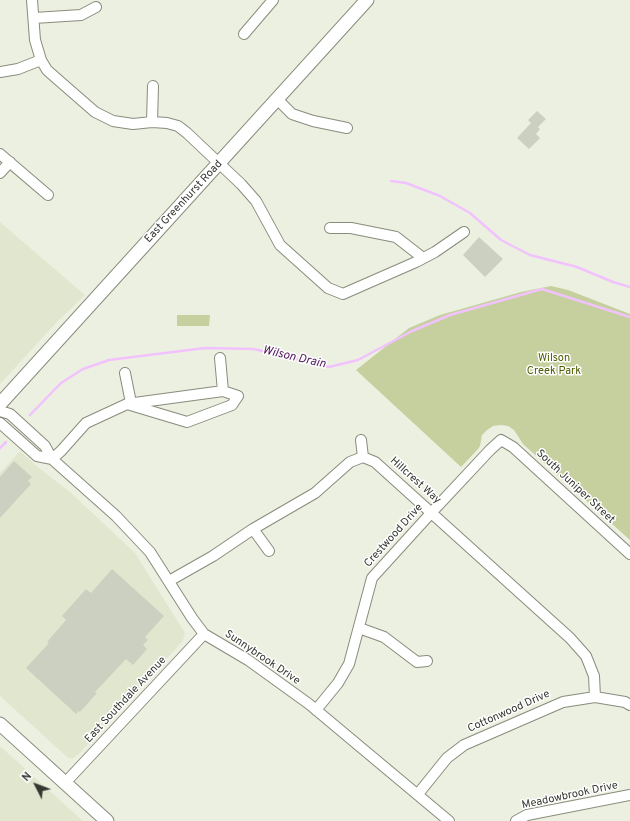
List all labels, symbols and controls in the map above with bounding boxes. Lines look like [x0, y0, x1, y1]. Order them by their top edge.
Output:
street label: East Greenhurst Road [142, 158, 226, 246]
water label: Wilson Drain [261, 344, 327, 372]
park label: Wilson Creek Park [527, 352, 581, 378]
street label: South Juniper Street [533, 447, 617, 527]
street label: Hillcrest Way [387, 455, 443, 507]
street label: Crestwood Drive [362, 501, 426, 571]
street label: Sunnybrook Drive [222, 628, 302, 688]
street label: East Southdale Avenue [83, 654, 169, 746]
street label: Cottonwood Drive [466, 688, 552, 736]
north arrow [16, 765, 56, 805]
text: N [19, 769, 35, 785]
street label: Meadowbrook Drive [521, 779, 619, 813]

